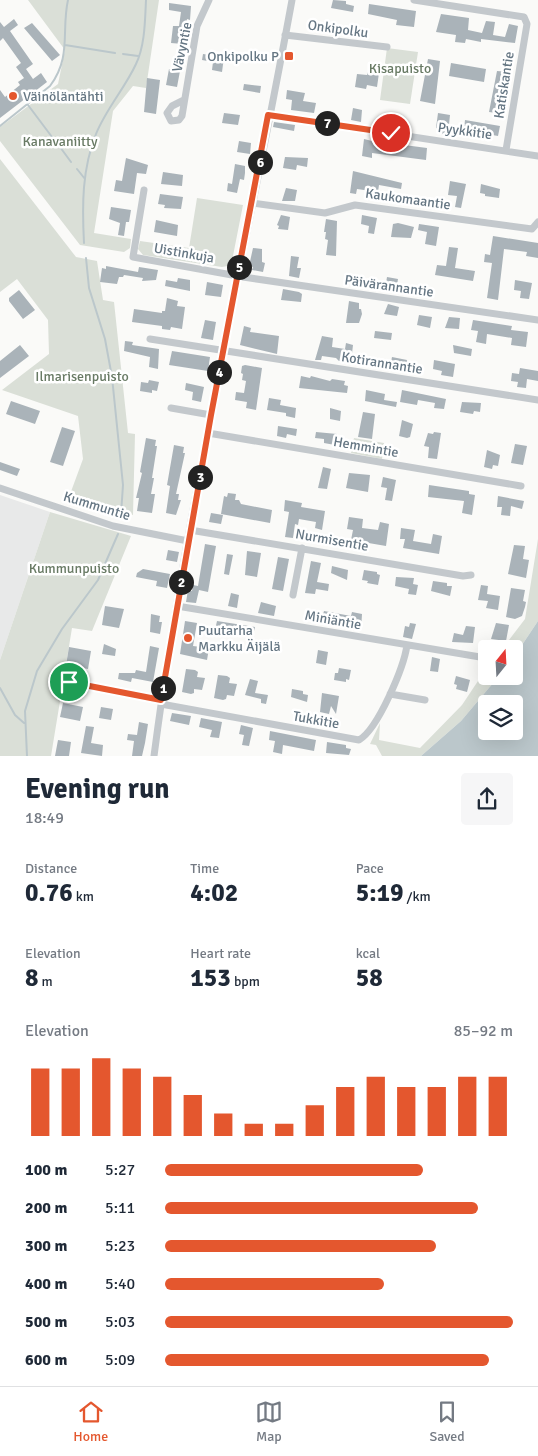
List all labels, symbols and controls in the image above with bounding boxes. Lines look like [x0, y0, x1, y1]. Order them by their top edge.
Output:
street label: Onkipolku [307, 16, 369, 42]
street label: Vävyntie [168, 20, 196, 74]
place label: Onkipolku P [207, 48, 279, 65]
marker: Onkipolku P [283, 50, 295, 62]
street label: Katiskantie [490, 50, 518, 120]
park label: Kisapuisto [369, 60, 431, 77]
place label: Väinöläntähti [23, 88, 104, 105]
marker: Väinöläntähti [7, 90, 19, 102]
pin: 7 [314, 110, 340, 136]
pin [370, 112, 412, 154]
text: 7 [324, 115, 331, 132]
icon: check [377, 119, 405, 147]
street label: Pyykkitie [437, 119, 493, 143]
park label: Kanavaniitty [23, 133, 98, 150]
pin: 6 [248, 150, 272, 174]
text: 6 [257, 154, 264, 171]
street label: Kaukomaantie [364, 185, 452, 213]
street label: Uistinkuja [152, 239, 216, 267]
pin: 5 [226, 254, 252, 280]
text: 5 [236, 259, 243, 276]
street label: Päivärannantie [343, 271, 435, 301]
street label: Kotirannantie [340, 348, 424, 378]
pin: 4 [206, 360, 232, 384]
text: 4 [216, 364, 223, 381]
park label: Ilmarisenpuisto [35, 368, 129, 385]
street label: Hemmintie [332, 433, 400, 461]
pin: 3 [188, 464, 212, 490]
text: 3 [197, 469, 204, 486]
street label: Kummuntie [61, 488, 133, 524]
street label: Nurmisentie [294, 525, 370, 555]
park label: Kummunpuisto [29, 560, 119, 577]
pin: 2 [168, 570, 194, 594]
text: 2 [178, 574, 185, 591]
street label: Miniäntie [303, 607, 363, 633]
place label: Puutarha Markku Äijälä [198, 622, 281, 655]
marker: Puutarha Markku Äijälä [182, 632, 194, 644]
north arrow [478, 640, 522, 685]
map controls [478, 640, 523, 740]
pin [48, 661, 90, 703]
icon: arrive [55, 668, 83, 696]
pin: 1 [150, 676, 176, 700]
text: 1 [160, 680, 167, 697]
button: layers [478, 695, 523, 740]
street label: Tukkitie [291, 708, 341, 732]
text: Evening run [25, 772, 170, 806]
button: share [461, 773, 513, 825]
text: 18:49 [25, 808, 64, 828]
text: Distance [25, 860, 77, 877]
text: Time [190, 860, 219, 877]
text: Pace [356, 860, 384, 877]
text: 0.76 [25, 877, 73, 908]
text: 4:02 [190, 877, 238, 908]
text: 5:19 [356, 877, 404, 908]
text: km [73, 888, 94, 905]
text: /km [404, 888, 431, 905]
text: Elevation [25, 945, 81, 962]
text: Heart rate [190, 945, 251, 962]
text: kcal [356, 945, 380, 962]
text: 8 [25, 962, 39, 993]
text: 153 [190, 962, 231, 993]
text: 58 [356, 962, 383, 993]
text: m [39, 973, 53, 990]
text: bpm [231, 973, 260, 990]
text: Elevation [25, 1021, 89, 1041]
text: 85–92 m [454, 1021, 513, 1041]
text: 100 m [25, 1160, 67, 1180]
text: 5:27 [105, 1160, 135, 1180]
text: 200 m [25, 1198, 67, 1218]
text: 5:11 [105, 1198, 135, 1218]
text: 300 m [25, 1236, 67, 1256]
text: 5:23 [105, 1236, 135, 1256]
text: 400 m [25, 1274, 67, 1294]
text: 5:40 [105, 1274, 135, 1294]
text: 500 m [25, 1312, 67, 1332]
text: 5:03 [105, 1312, 135, 1332]
text: 600 m [25, 1350, 67, 1370]
text: 5:09 [105, 1350, 135, 1370]
tab: Home [73, 1398, 108, 1445]
tab: Map [255, 1398, 283, 1445]
tab: Saved [429, 1398, 465, 1445]

